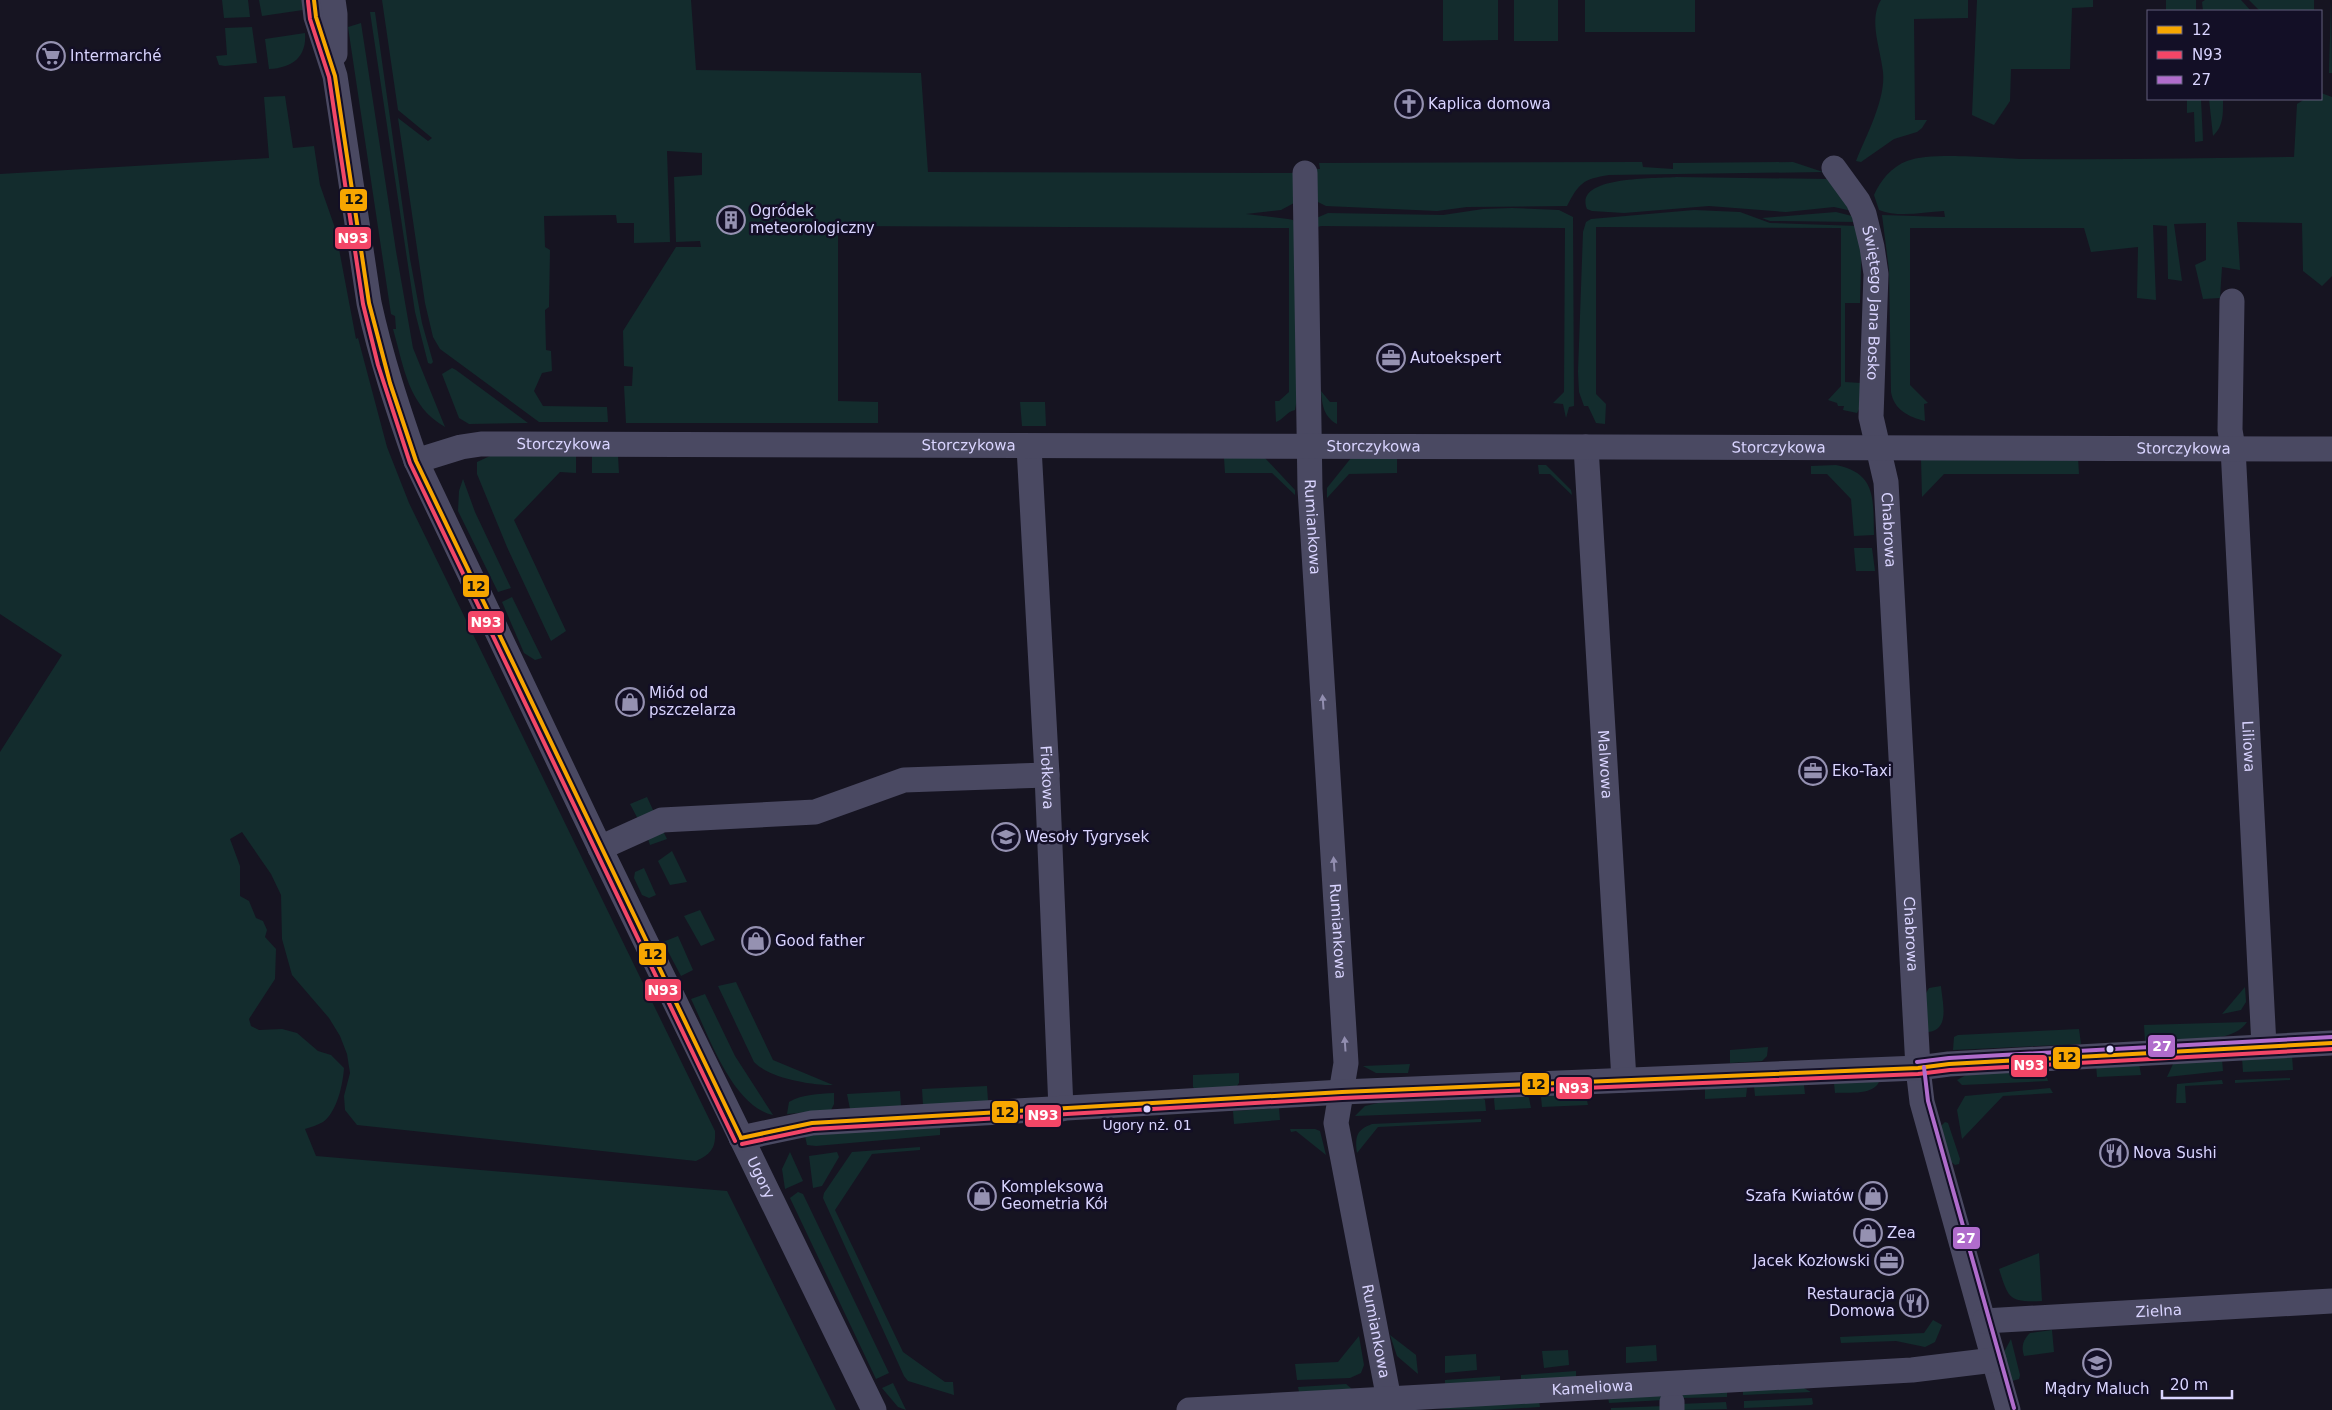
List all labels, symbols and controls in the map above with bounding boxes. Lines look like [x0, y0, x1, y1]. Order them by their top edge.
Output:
legend [2147, 10, 2322, 100]
text: 12 [2192, 21, 2211, 39]
supermarket icon: Intermarché [36, 41, 66, 71]
text: N93 [2192, 46, 2222, 64]
place label: Intermarché [70, 47, 162, 65]
text: 27 [2192, 71, 2211, 89]
church icon: Kaplica domowa [1394, 89, 1424, 119]
place label: Kaplica domowa [1428, 95, 1551, 113]
line badge: 12 [339, 188, 368, 212]
text: 12 [344, 191, 364, 207]
place label: Ogródek meteorologiczny [750, 202, 875, 237]
building icon: Ogródek meteorologiczny [716, 205, 746, 235]
street label: Świętego Jana Bosko [1858, 223, 1885, 381]
line badge: N93 [334, 226, 372, 250]
text: N93 [337, 230, 369, 246]
office icon: Autoekspert [1376, 343, 1406, 373]
place label: Autoekspert [1410, 349, 1501, 367]
street label: Storczykowa [516, 435, 611, 453]
street label: Storczykowa [921, 436, 1016, 454]
street label: Storczykowa [1326, 437, 1421, 456]
street label: Storczykowa [1731, 438, 1826, 457]
street label: Storczykowa [2136, 439, 2231, 458]
street label: Rumiankowa [1301, 479, 1324, 575]
street label: Chabrowa [1878, 492, 1900, 568]
line badge: 12 [462, 574, 490, 598]
text: 12 [466, 578, 486, 594]
line badge: N93 [467, 610, 505, 634]
text: N93 [470, 614, 502, 630]
place label: Miód od pszczelarza [649, 684, 736, 719]
shop icon: Miód od pszczelarza [615, 687, 645, 717]
one-way arrow [1319, 694, 1327, 710]
street label: Liliowa [2238, 720, 2259, 773]
street label: Malwowa [1594, 729, 1616, 800]
street label: Fiołkowa [1036, 745, 1057, 810]
office icon: Eko-Taxi [1798, 756, 1828, 786]
place label: Eko-Taxi [1832, 762, 1892, 780]
school or university icon: Wesoły Tygrysek [991, 822, 1021, 852]
place label: Wesoły Tygrysek [1025, 828, 1149, 846]
one-way arrow [1329, 856, 1337, 872]
street label: Rumiankowa [1326, 883, 1350, 979]
street label: Chabrowa [1900, 896, 1922, 972]
shop icon: Good father [741, 926, 771, 956]
place label: Good father [775, 932, 865, 950]
line badge: 12 [638, 942, 667, 966]
text: 12 [643, 946, 663, 962]
line badge: N93 [644, 978, 682, 1002]
text: N93 [647, 982, 679, 998]
line badge: 27 [2147, 1034, 2176, 1058]
one-way arrow [1340, 1035, 1348, 1051]
text: 27 [2152, 1038, 2172, 1054]
unlabelled marker [2105, 1044, 2115, 1054]
line badge: 12 [2052, 1046, 2081, 1070]
text: 12 [2057, 1049, 2077, 1065]
line badge: N93 [2010, 1054, 2048, 1078]
text: N93 [2013, 1057, 2045, 1073]
line badge: 12 [1521, 1072, 1550, 1096]
text: 12 [1526, 1076, 1546, 1092]
line badge: N93 [1555, 1076, 1593, 1100]
text: N93 [1558, 1080, 1590, 1096]
line badge: 12 [991, 1100, 1019, 1124]
text: 12 [995, 1104, 1015, 1120]
line badge: N93 [1024, 1104, 1062, 1128]
marker: Ugory nż. 01 [1142, 1104, 1152, 1114]
text: N93 [1027, 1107, 1059, 1123]
place label: Ugory nż. 01 [1102, 1117, 1192, 1133]
restaurant icon: Nova Sushi [2099, 1138, 2129, 1168]
place label: Nova Sushi [2133, 1144, 2217, 1162]
street label: Ugory [743, 1154, 779, 1202]
place label: Kompleksowa Geometria Kół [1001, 1178, 1108, 1213]
shop icon: Kompleksowa Geometria Kół [967, 1181, 997, 1211]
shop icon: Szafa Kwiatów [1858, 1181, 1888, 1211]
place label: Szafa Kwiatów [1745, 1187, 1854, 1205]
shop icon: Zea [1853, 1218, 1883, 1248]
place label: Zea [1887, 1224, 1916, 1242]
line badge: 27 [1952, 1226, 1981, 1250]
text: 27 [1956, 1230, 1976, 1246]
office icon: Jacek Kozłowski [1874, 1246, 1904, 1276]
place label: Jacek Kozłowski [1752, 1252, 1870, 1270]
street label: Rumiankowa [1358, 1283, 1394, 1380]
place label: Restauracja Domowa [1807, 1285, 1895, 1320]
restaurant icon: Restauracja Domowa [1899, 1288, 1929, 1318]
street label: Zielna [2135, 1301, 2182, 1321]
school or university icon: Mądry Maluch [2082, 1348, 2112, 1378]
scale bar [2162, 1368, 2232, 1400]
street label: Kameliowa [1551, 1376, 1634, 1399]
text: 20 m [2170, 1376, 2208, 1394]
place label: Mądry Maluch [2044, 1380, 2150, 1398]

